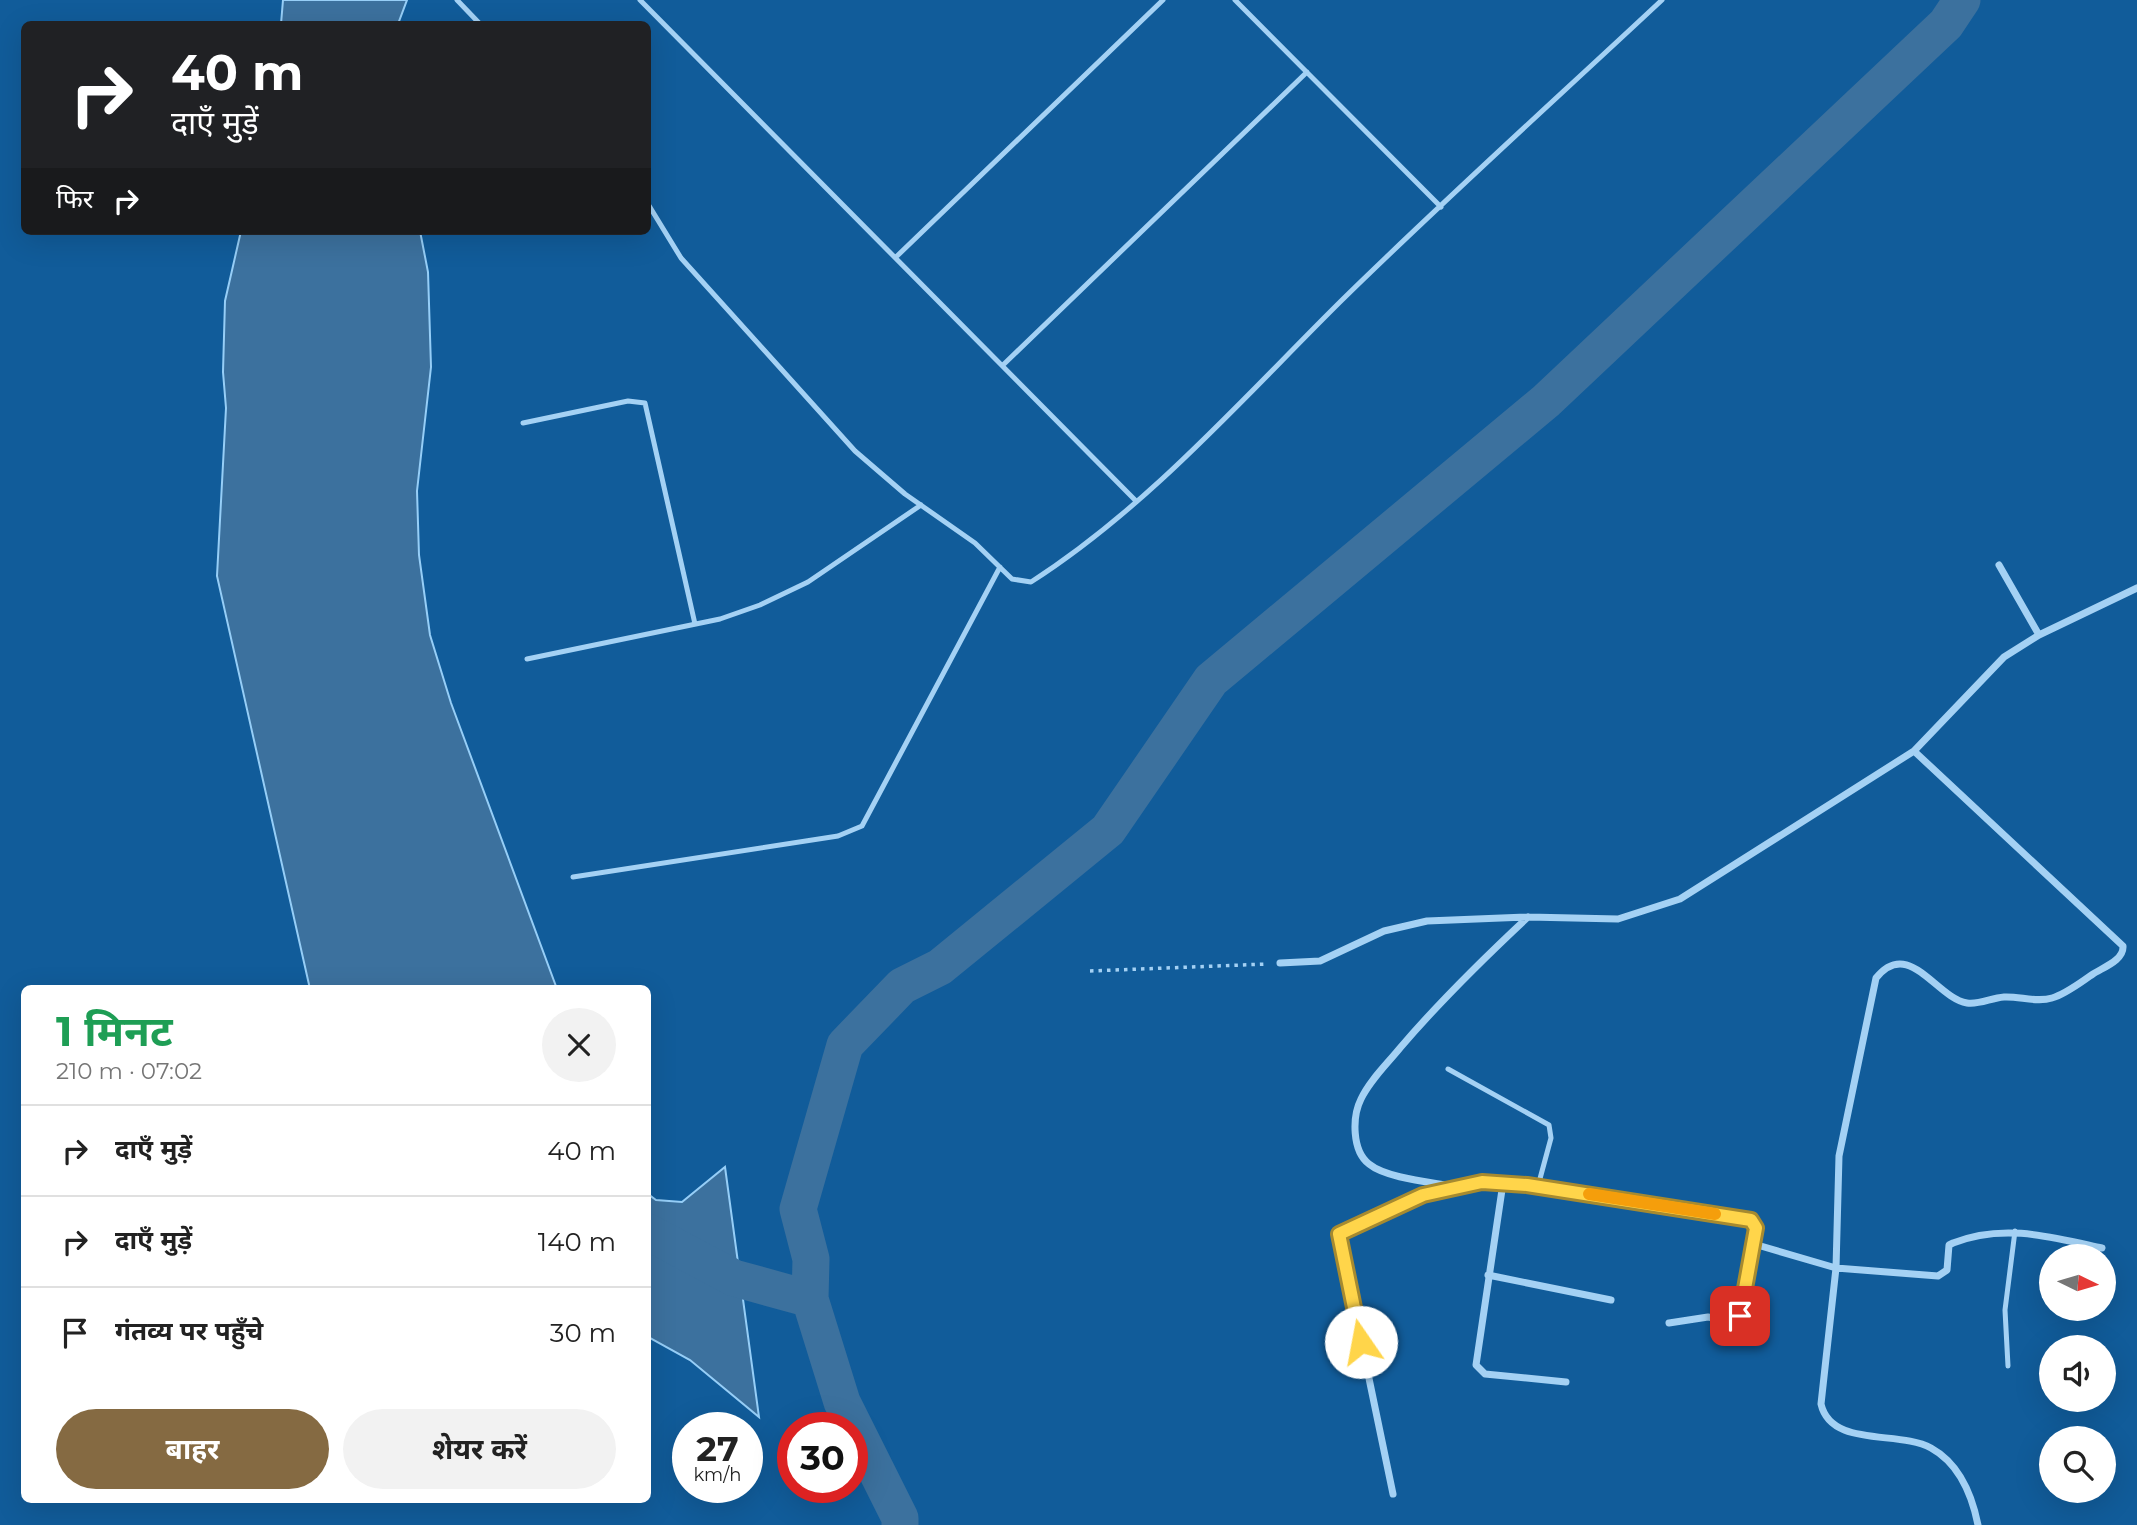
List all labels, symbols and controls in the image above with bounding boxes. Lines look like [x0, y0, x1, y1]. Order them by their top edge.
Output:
text: 40 m [171, 43, 303, 102]
icon: right [56, 49, 147, 140]
text: दाएँ मुड़ें [171, 103, 259, 142]
icon: right [107, 182, 145, 220]
text: फिर [56, 183, 93, 215]
text: 1 मिनट [56, 1005, 173, 1057]
button: close [542, 1008, 616, 1082]
text: 210 m · 07:02 [56, 1057, 202, 1085]
icon: right [56, 1132, 94, 1170]
text: दाएँ मुड़ें [115, 1133, 192, 1165]
text: 40 m [547, 1135, 616, 1167]
icon: right [56, 1223, 94, 1261]
text: दाएँ मुड़ें [115, 1224, 192, 1256]
text: 140 m [538, 1226, 616, 1258]
north arrow [2039, 1244, 2116, 1321]
map controls [2039, 1244, 2116, 1503]
pin [1710, 1286, 1770, 1346]
icon: arrive [1721, 1297, 1759, 1335]
position arrow [1324, 1305, 1398, 1379]
icon: arrive [56, 1314, 94, 1352]
text: गंतव्य पर पहुँचे [115, 1315, 263, 1347]
text: 30 m [550, 1317, 616, 1349]
button: sound [2039, 1335, 2116, 1412]
button: बाहर [56, 1409, 329, 1489]
button: शेयर करें [343, 1409, 616, 1489]
speed limit sign: 30 [777, 1412, 868, 1503]
button: search [2039, 1426, 2116, 1503]
text: 27 [696, 1427, 739, 1470]
text: km/h [693, 1464, 742, 1486]

